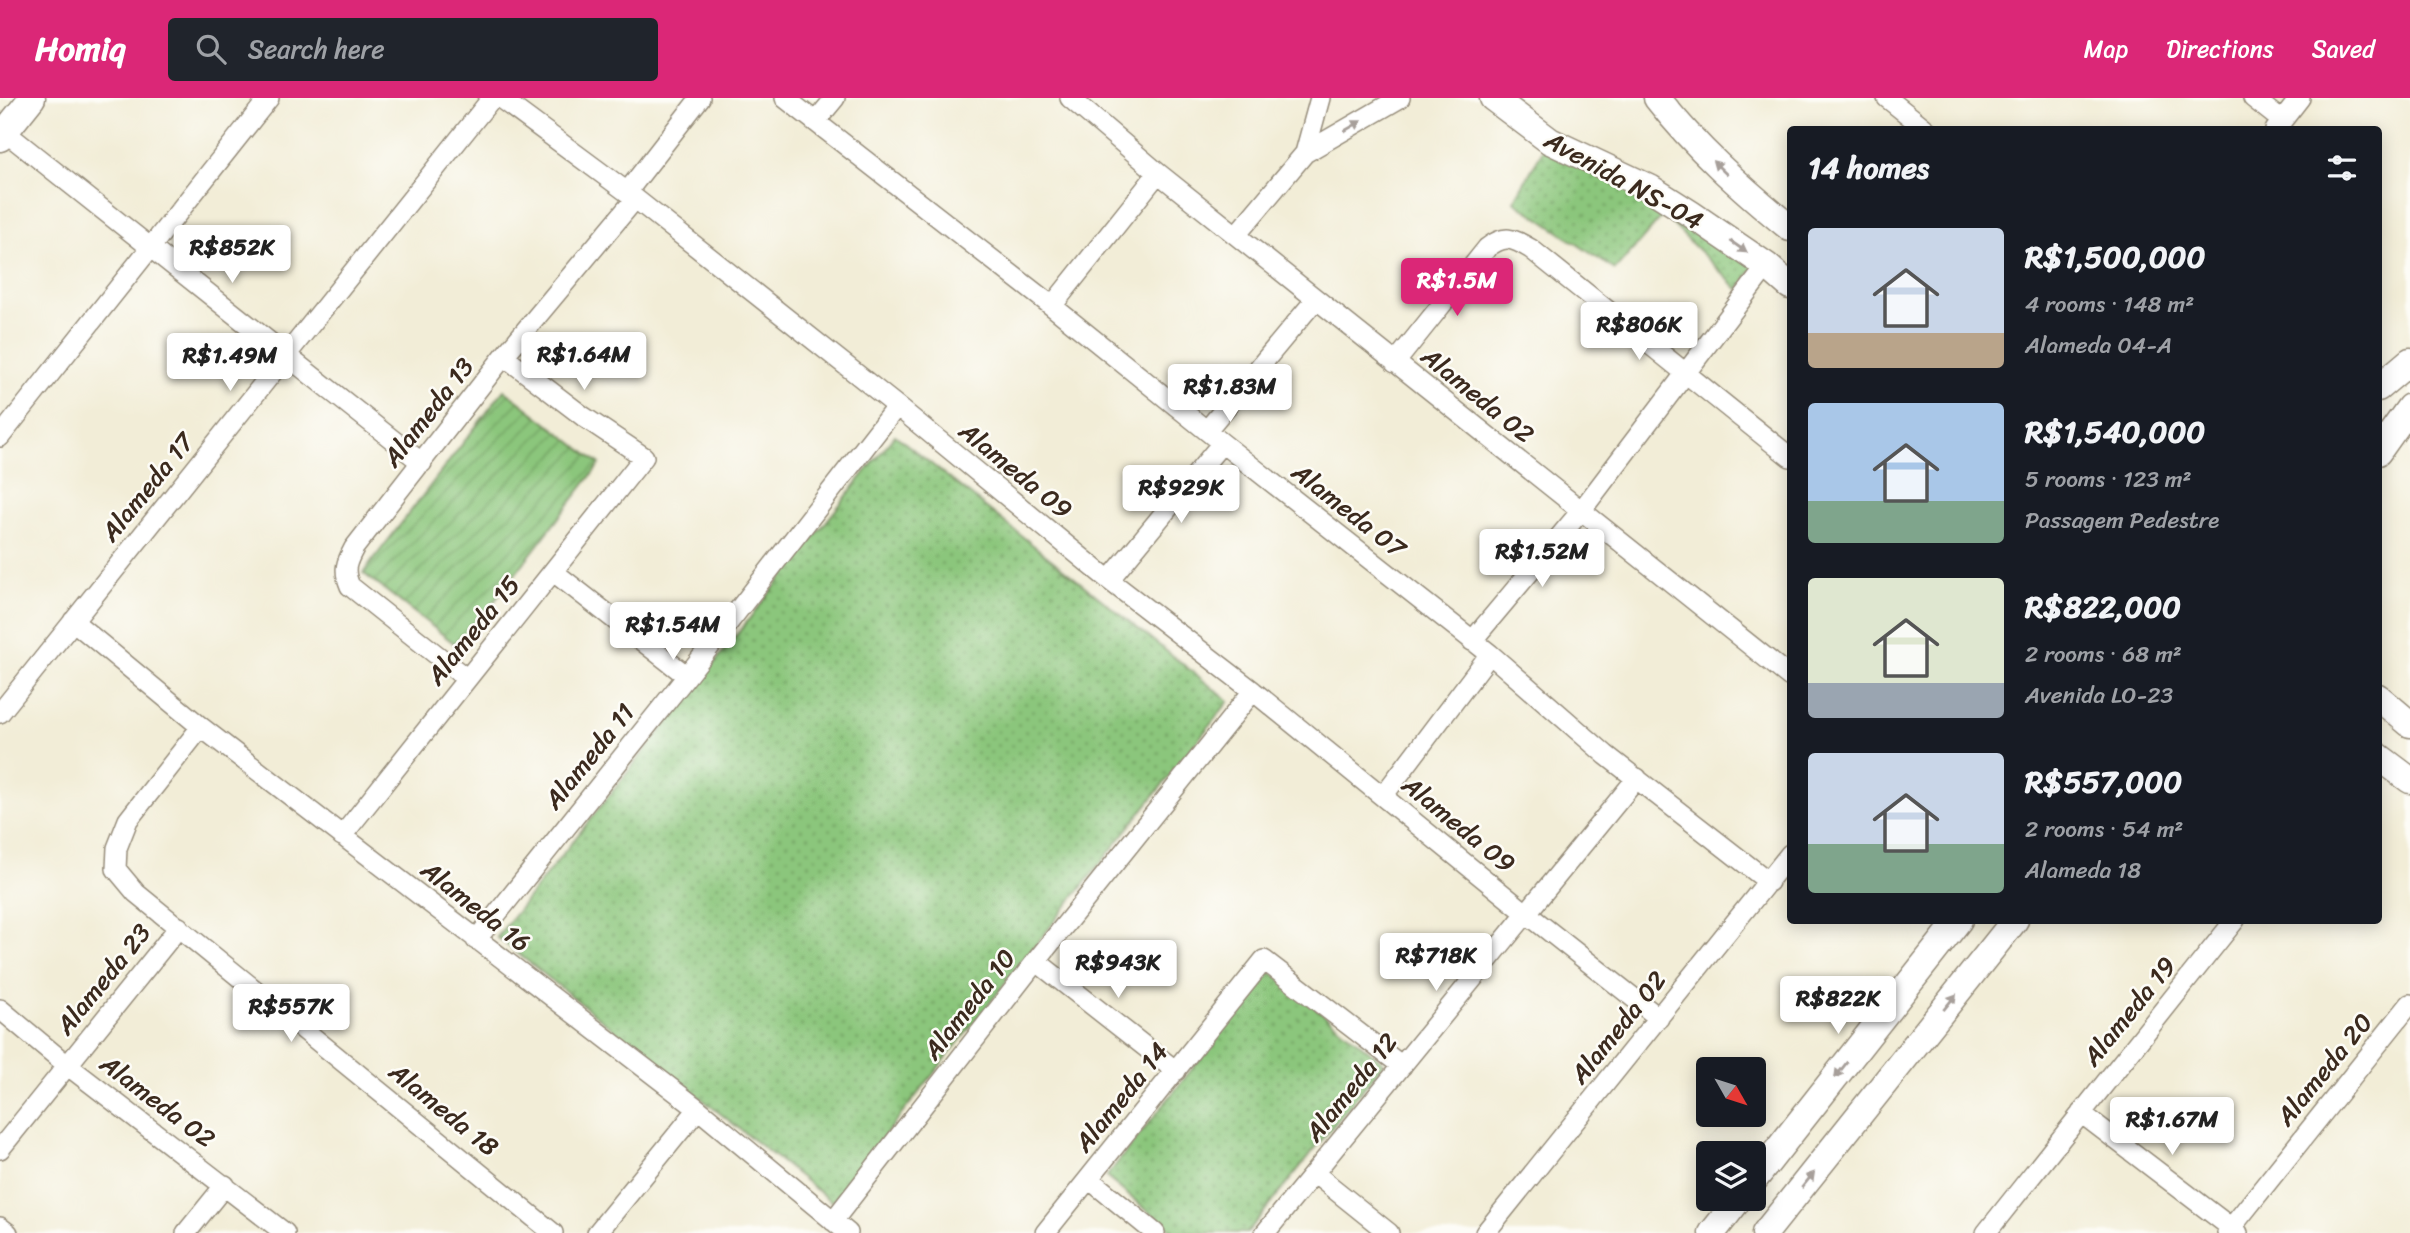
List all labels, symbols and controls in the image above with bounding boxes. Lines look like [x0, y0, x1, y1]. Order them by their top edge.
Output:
search box [168, 18, 658, 81]
text: Homiq [35, 20, 126, 78]
text: Search here [248, 26, 385, 72]
text: Map [2084, 28, 2128, 70]
text: Directions [2166, 28, 2274, 70]
text: Saved [2312, 28, 2375, 70]
icon: search [192, 30, 230, 68]
street label: Avenida NS-04 [1535, 117, 1712, 243]
one-way arrow [1343, 120, 1362, 132]
text: 14 homes [1808, 141, 1929, 195]
icon: filters [2323, 149, 2361, 187]
one-way arrow [1711, 160, 1728, 176]
pin: R$852K [175, 226, 289, 285]
text: R$852K [190, 227, 274, 268]
text: R$1,500,000 [2025, 230, 2206, 284]
one-way arrow [1730, 240, 1748, 254]
icon: home [1864, 256, 1948, 340]
pin: R$1.5M [1400, 258, 1514, 318]
text: R$1.5M [1417, 260, 1497, 301]
text: 4 rooms · 148 m² [2025, 284, 2194, 325]
pin: R$806K [1582, 302, 1696, 362]
text: R$806K [1597, 304, 1681, 345]
text: Alameda 04-A [2025, 325, 2172, 366]
pin: R$1.64M [519, 332, 649, 392]
pin: R$1.49M [165, 334, 295, 393]
text: R$1.64M [537, 334, 631, 375]
street label: Alameda 02 [1410, 334, 1545, 456]
text: R$1.49M [183, 335, 277, 376]
street label: Alameda 13 [369, 347, 486, 478]
pin: R$1.83M [1165, 364, 1295, 424]
text: R$1.83M [1184, 366, 1276, 407]
text: R$1,540,000 [2025, 405, 2205, 459]
street label: Alameda 09 [948, 408, 1084, 531]
street label: Alameda 17 [87, 420, 207, 553]
icon: home [1864, 431, 1948, 515]
street label: Alameda 07 [1281, 450, 1418, 571]
text: 5 rooms · 123 m² [2025, 459, 2192, 500]
pin: R$929K [1124, 466, 1238, 525]
text: R$929K [1139, 467, 1223, 508]
text: Passagem Pedestre [2025, 500, 2219, 541]
pin: R$1.52M [1477, 530, 1607, 589]
text: R$1.52M [1495, 531, 1589, 572]
street label: Alameda 15 [413, 564, 532, 696]
text: R$822,000 [2025, 580, 2181, 634]
pin: R$1.54M [608, 602, 738, 662]
text: R$1.54M [626, 604, 720, 645]
icon: home [1864, 606, 1948, 690]
text: 2 rooms · 68 m² [2025, 634, 2182, 675]
text: Avenida LO-23 [2025, 675, 2173, 716]
street label: Alameda 11 [531, 692, 647, 820]
text: R$557,000 [2025, 755, 2182, 809]
street label: Alameda 09 [1391, 762, 1527, 885]
icon: home [1864, 781, 1948, 865]
text: 2 rooms · 54 m² [2025, 809, 2183, 850]
street label: Alameda 16 [410, 847, 541, 964]
text: Alameda 18 [2025, 850, 2141, 891]
street label: Alameda 23 [42, 913, 163, 1046]
pin: R$718K [1379, 934, 1493, 993]
text: R$718K [1396, 935, 1476, 976]
street label: Alameda 10 [910, 938, 1028, 1071]
pin: R$943K [1061, 940, 1175, 1000]
text: R$943K [1076, 942, 1160, 983]
street label: Alameda 19 [2069, 945, 2188, 1077]
street label: Alameda 02 [1557, 960, 1679, 1095]
pin: R$822K [1781, 976, 1895, 1036]
text: R$822K [1796, 978, 1880, 1019]
pin: R$557K [234, 984, 348, 1044]
text: R$557K [249, 986, 333, 1027]
one-way arrow [1942, 993, 1957, 1010]
street label: Alameda 20 [2263, 1002, 2385, 1137]
street label: Alameda 12 [1291, 1022, 1410, 1153]
street label: Alameda 14 [1061, 1031, 1180, 1163]
street label: Alameda 02 [89, 1041, 226, 1160]
street label: Alameda 18 [378, 1049, 510, 1168]
north arrow [1696, 1057, 1766, 1127]
map controls [1696, 1057, 1766, 1211]
one-way arrow [1834, 1061, 1848, 1079]
pin: R$1.67M [2107, 1098, 2237, 1157]
text: R$1.67M [2126, 1099, 2218, 1140]
button: layers [1696, 1141, 1766, 1211]
one-way arrow [1800, 1171, 1815, 1188]

